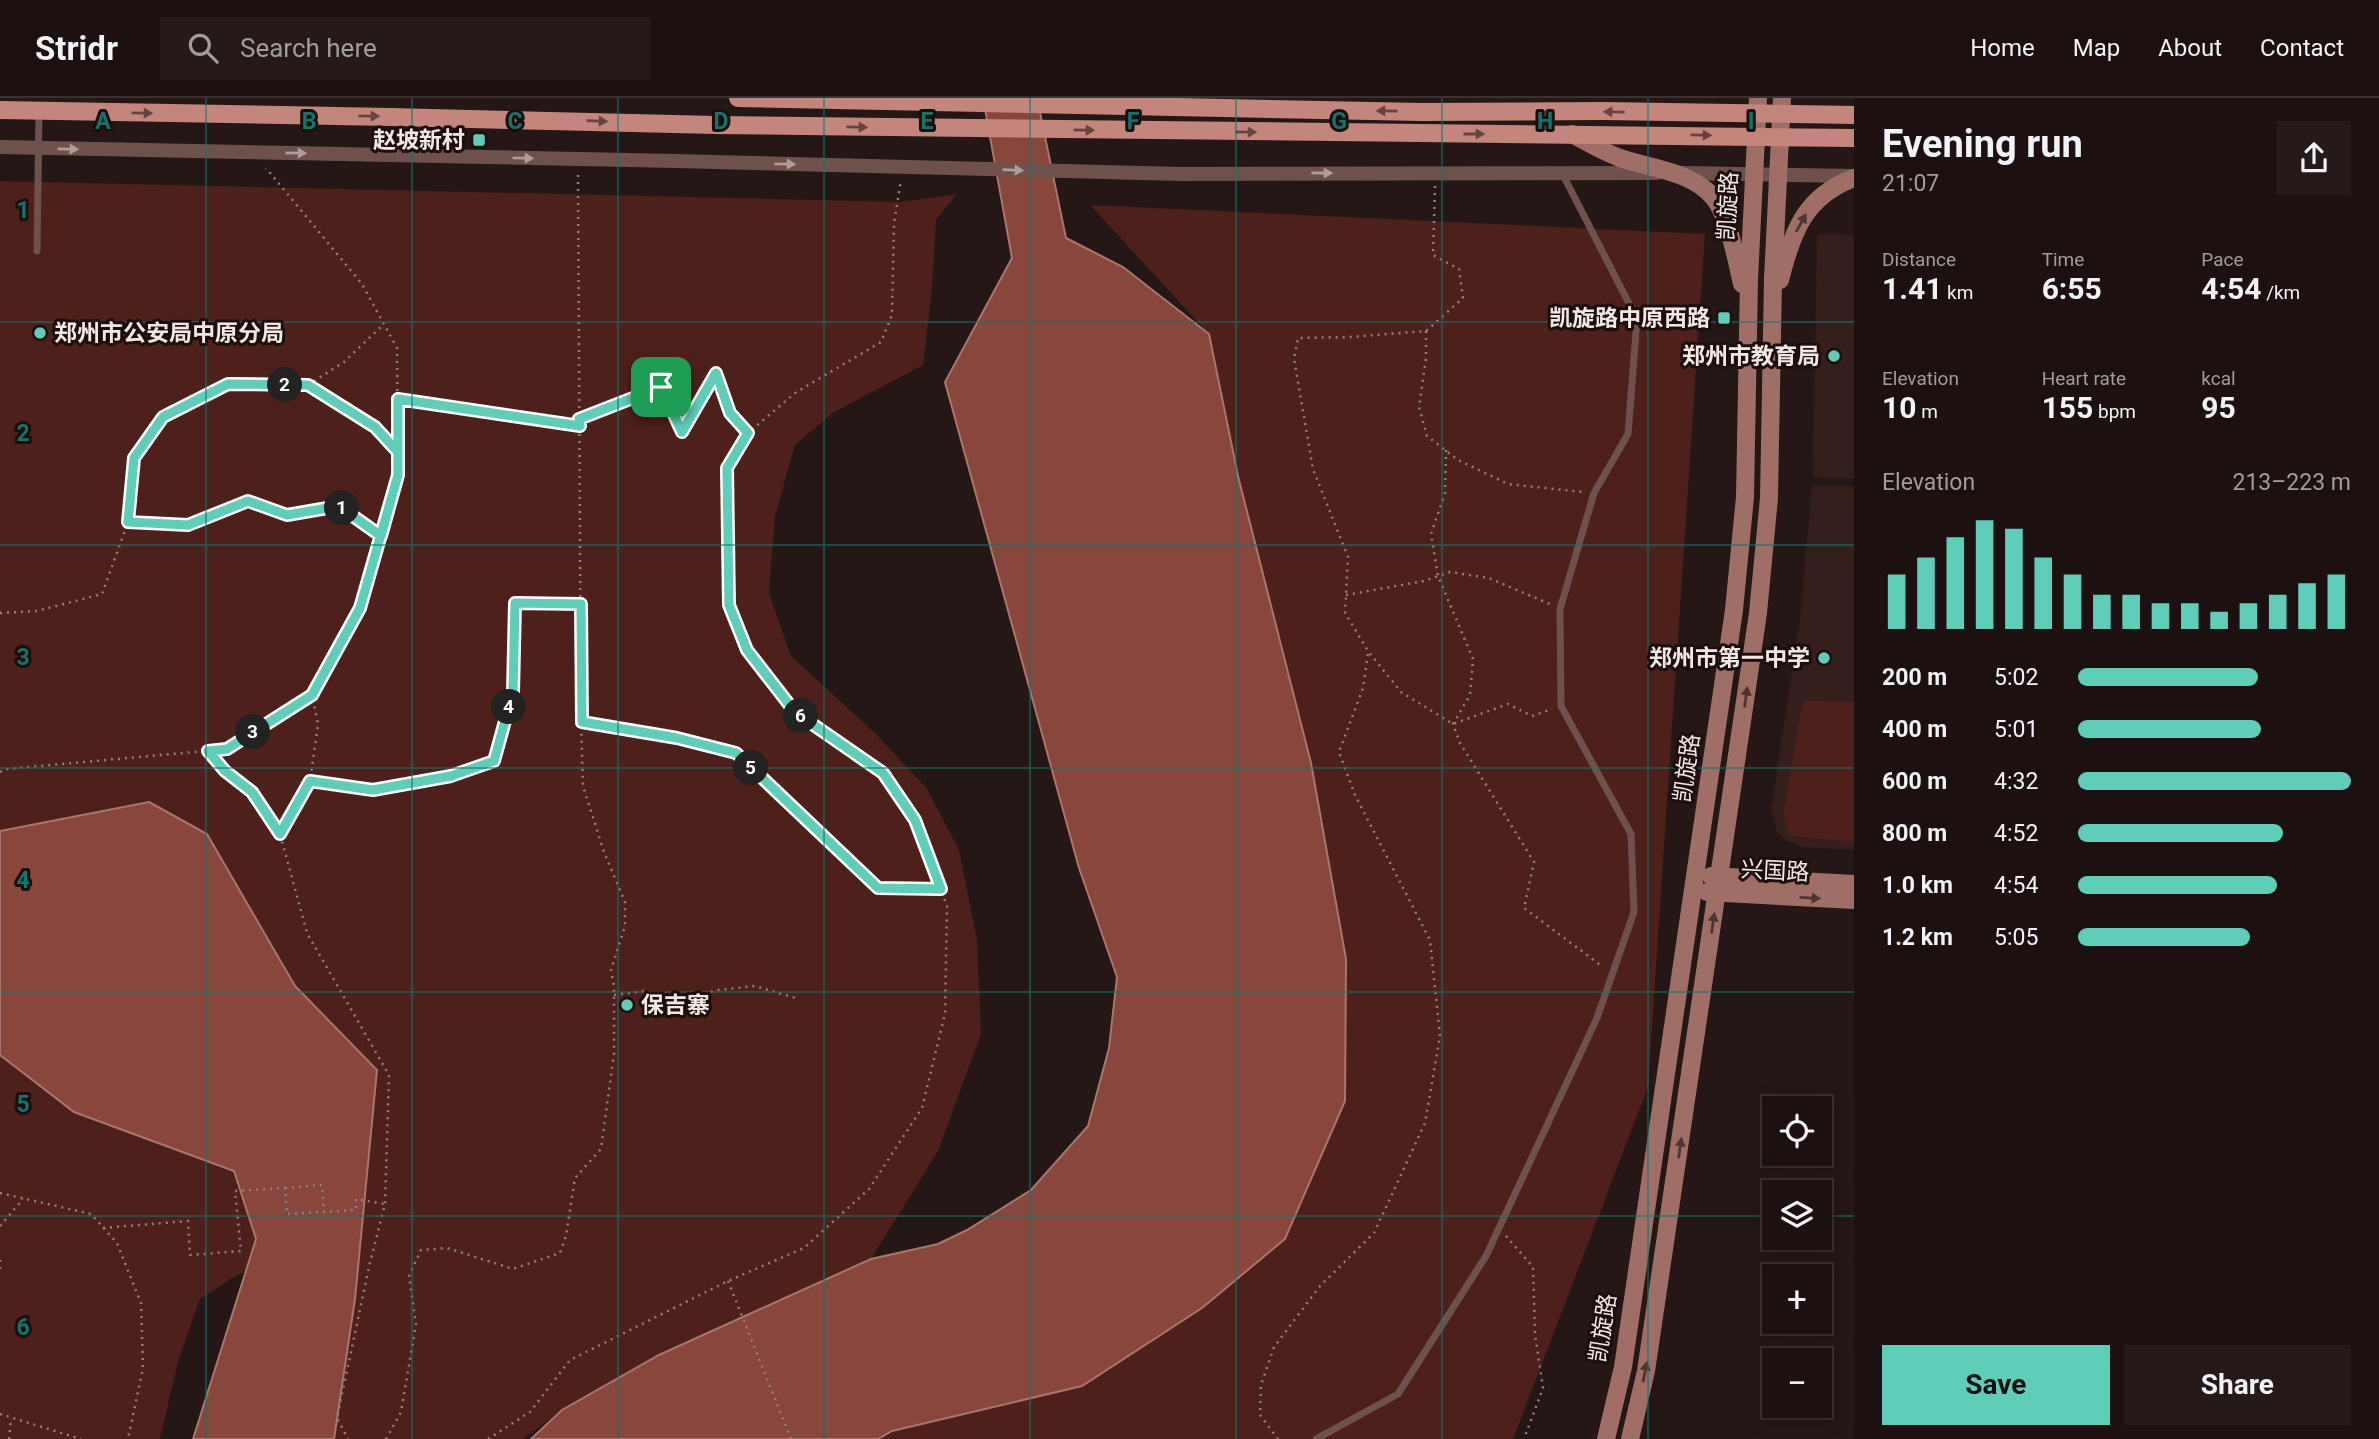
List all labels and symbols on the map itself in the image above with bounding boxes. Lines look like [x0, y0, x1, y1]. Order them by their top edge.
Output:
one-way arrow [1376, 106, 1398, 117]
one-way arrow [1603, 106, 1625, 117]
one-way arrow [131, 107, 153, 119]
text: A [95, 108, 111, 135]
text: B [302, 108, 316, 135]
text: C [507, 108, 523, 135]
text: D [714, 108, 728, 135]
text: E [921, 108, 934, 135]
text: F [1127, 108, 1140, 135]
text: G [1331, 108, 1347, 135]
text: H [1537, 108, 1553, 135]
text: I [1748, 108, 1754, 135]
one-way arrow [358, 111, 380, 122]
one-way arrow [586, 116, 608, 127]
one-way arrow [846, 121, 868, 133]
one-way arrow [1073, 124, 1095, 136]
one-way arrow [1236, 126, 1258, 138]
place label: 赵坡新村 [373, 127, 465, 154]
one-way arrow [1463, 128, 1485, 140]
one-way arrow [1691, 129, 1713, 141]
marker: 赵坡新村 [471, 132, 487, 148]
one-way arrow [57, 143, 79, 154]
one-way arrow [285, 147, 307, 159]
one-way arrow [512, 152, 534, 164]
one-way arrow [774, 158, 796, 170]
one-way arrow [1002, 164, 1024, 175]
one-way arrow [1311, 168, 1333, 179]
street label: 凯旋路 [1713, 171, 1743, 241]
text: 1 [16, 197, 30, 224]
one-way arrow [1795, 213, 1807, 233]
place label: 凯旋路中原西路 [1549, 305, 1710, 332]
marker: 凯旋路中原西路 [1716, 310, 1732, 326]
place label: 郑州市公安局中原分局 [54, 320, 284, 347]
marker: 郑州市公安局中原分局 [32, 325, 48, 341]
place label: 郑州市教育局 [1682, 343, 1820, 370]
marker: 郑州市教育局 [1826, 348, 1842, 364]
pin [631, 357, 691, 417]
pin: 2 [268, 368, 302, 402]
text: 2 [16, 420, 30, 447]
pin: 1 [324, 490, 360, 526]
text: 3 [16, 644, 30, 671]
place label: 郑州市第一中学 [1649, 645, 1810, 672]
marker: 郑州市第一中学 [1816, 650, 1832, 666]
one-way arrow [1741, 686, 1752, 708]
pin: 4 [491, 690, 526, 724]
pin: 6 [784, 698, 818, 734]
pin: 3 [236, 714, 270, 750]
street label: 凯旋路 [1669, 732, 1705, 804]
pin: 5 [734, 750, 768, 786]
street label: 兴国路 [1740, 856, 1810, 886]
text: 4 [16, 867, 30, 894]
one-way arrow [1800, 892, 1822, 903]
one-way arrow [1708, 911, 1719, 933]
place label: 保吉寨 [641, 992, 710, 1019]
marker: 保吉寨 [619, 997, 635, 1013]
text: 5 [16, 1091, 30, 1118]
one-way arrow [1674, 1136, 1685, 1158]
street label: 凯旋路 [1584, 1292, 1622, 1364]
text: 6 [16, 1314, 30, 1341]
one-way arrow [1640, 1361, 1651, 1383]

